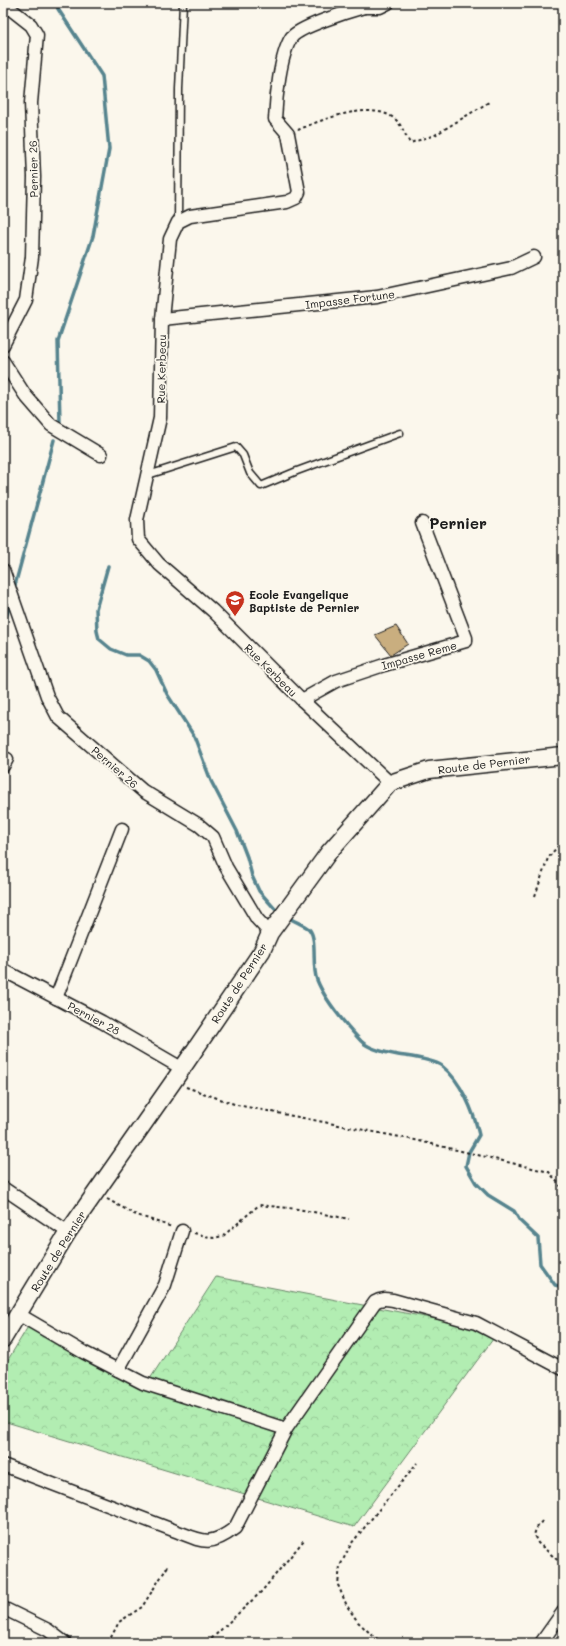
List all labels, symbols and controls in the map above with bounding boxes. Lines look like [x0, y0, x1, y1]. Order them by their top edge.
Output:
street label: Pernier 26 [25, 140, 41, 198]
street label: Impasse Fortune [304, 286, 396, 312]
street label: Rue Kerbeau [153, 334, 169, 404]
district label: Pernier [429, 513, 487, 533]
place label: Ecole Evangelique Baptiste de Pernier [249, 587, 360, 615]
school or university icon: Ecole Evangelique Baptiste de Pernier [224, 589, 246, 617]
street label: Impasse Reme [380, 637, 459, 673]
street label: Rue Kerbeau [241, 640, 301, 700]
street label: Pernier 26 [89, 743, 141, 791]
street label: Route de Pernier [437, 751, 531, 777]
street label: Route de Pernier [207, 940, 271, 1026]
street label: Pernier 28 [65, 998, 123, 1038]
street label: Route de Pernier [27, 1208, 89, 1294]

